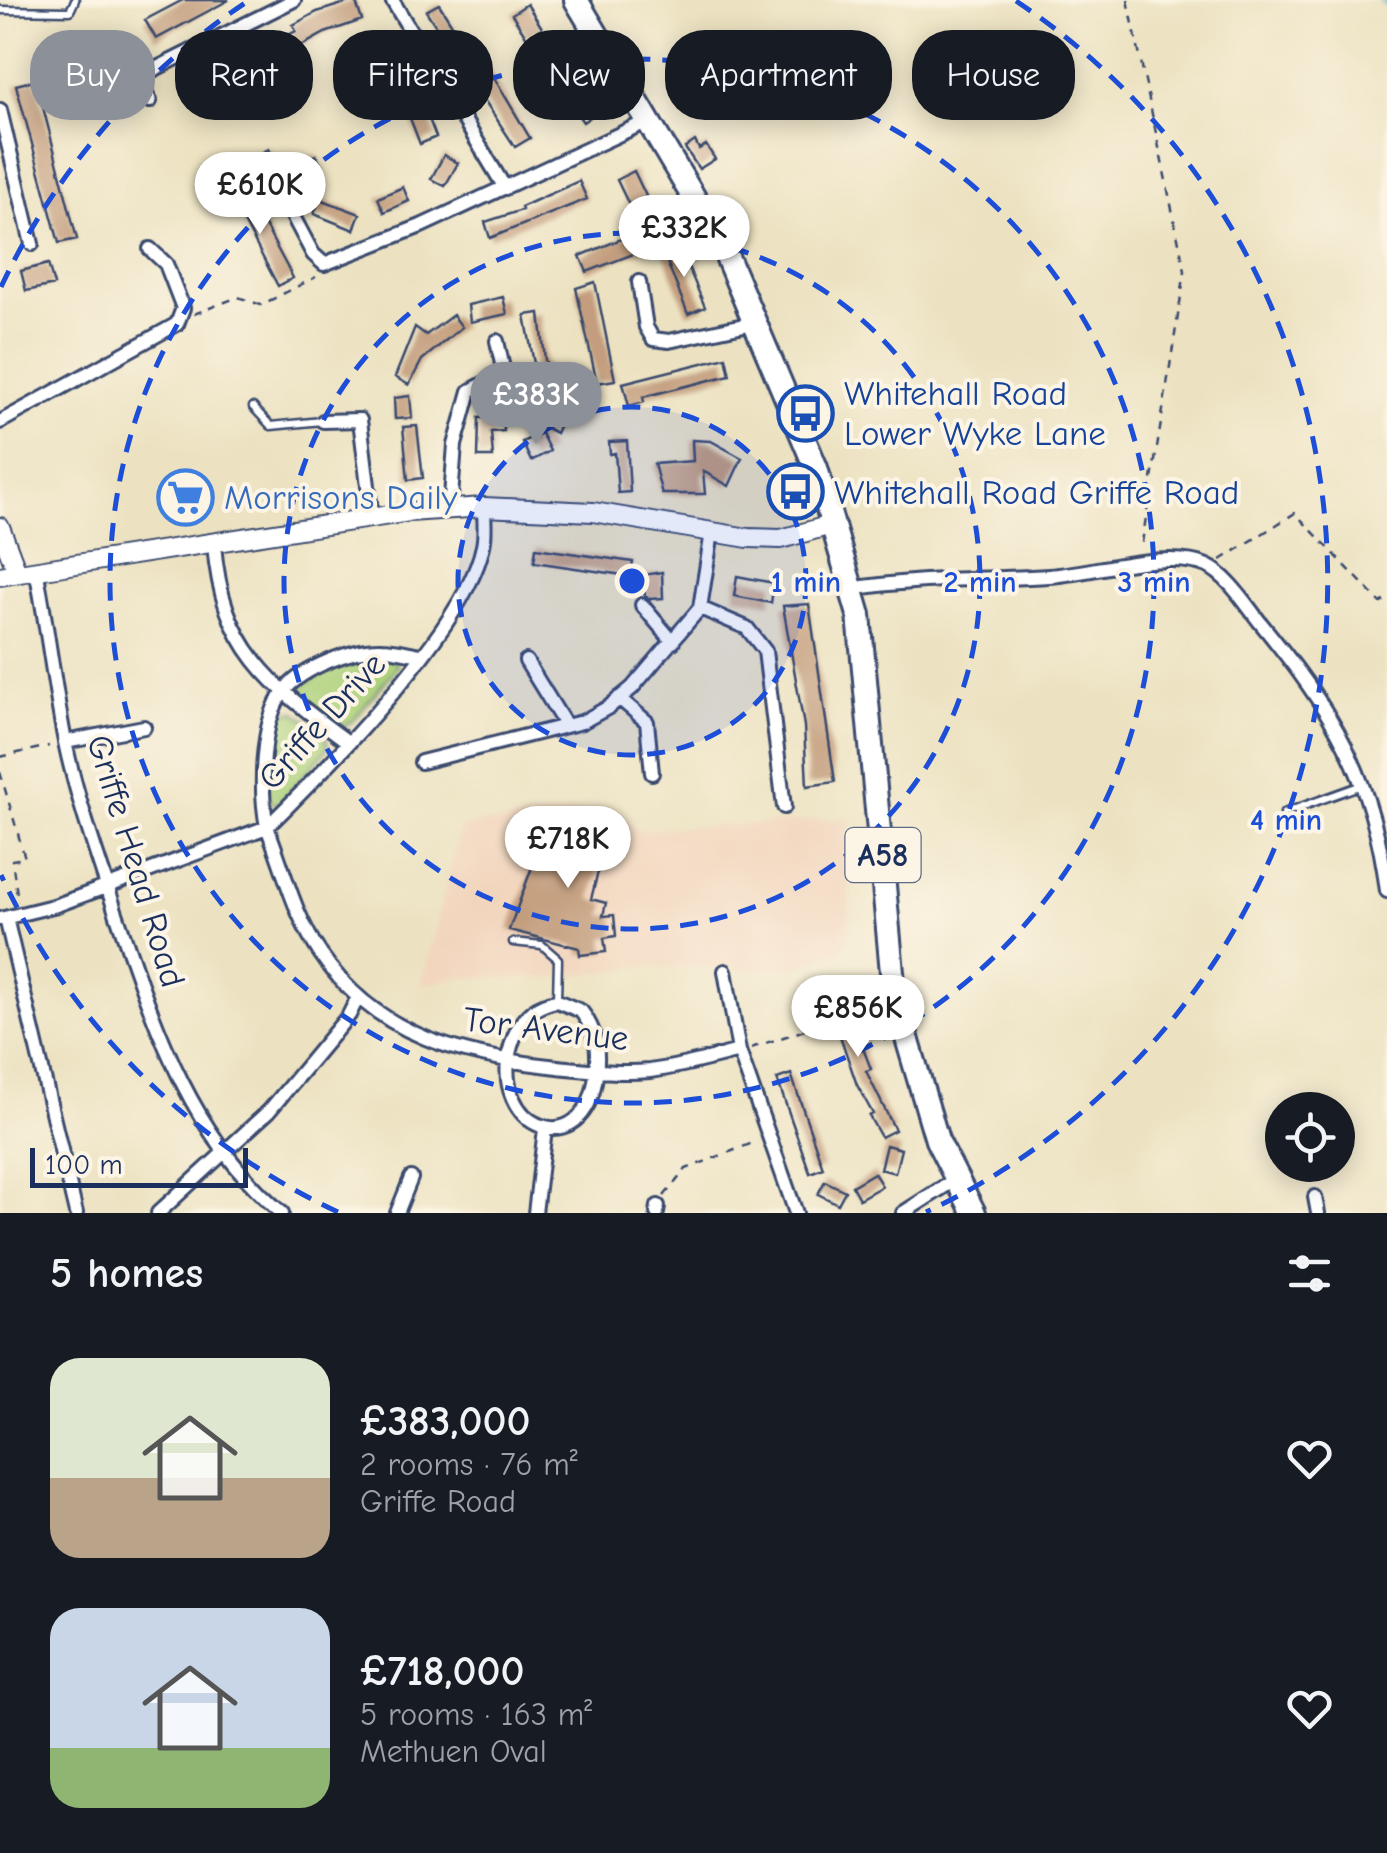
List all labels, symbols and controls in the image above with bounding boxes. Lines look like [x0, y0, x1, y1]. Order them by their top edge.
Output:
chip: Buy [30, 30, 155, 120]
chip: Rent [175, 30, 313, 120]
chip: Filters [333, 30, 493, 120]
chip: New [513, 30, 645, 120]
chip: Apartment [665, 30, 892, 120]
chip: House [912, 30, 1075, 120]
pin: £610K [190, 152, 330, 237]
text: £610K [217, 166, 303, 203]
pin: £332K [614, 195, 754, 280]
text: £332K [641, 209, 727, 246]
pin: £383K [466, 362, 606, 447]
place label: Whitehall Road Lower Wyke Lane [844, 373, 1106, 454]
text: £383K [492, 376, 580, 413]
bus stop icon: Whitehall Road Lower Wyke Lane [775, 383, 835, 443]
bus stop icon: Whitehall Road Griffe Road [765, 462, 825, 522]
supermarket icon: Morrisons Daily [155, 467, 215, 527]
place label: Whitehall Road Griffe Road [834, 472, 1239, 513]
place label: Morrisons Daily [224, 477, 458, 518]
centre of rings [614, 563, 650, 599]
text: 1 min [771, 565, 841, 600]
text: 2 min [943, 565, 1017, 600]
text: 3 min [1118, 565, 1190, 600]
street label: Griffe Drive [250, 644, 394, 798]
street label: Griffe Head Road [78, 730, 194, 992]
text: 4 min [1250, 803, 1322, 838]
pin: £718K [498, 806, 638, 891]
text: £718K [527, 820, 609, 857]
road number: A58 [846, 828, 920, 882]
pin: £856K [788, 975, 928, 1060]
text: £856K [813, 989, 903, 1026]
street label: Tor Avenue [461, 999, 631, 1059]
map controls [1265, 1092, 1355, 1182]
button: locate [1265, 1092, 1355, 1182]
scale bar [30, 1143, 248, 1188]
text: 100 m [45, 1149, 123, 1181]
icon: filters [1282, 1246, 1337, 1301]
text: 5 homes [50, 1249, 203, 1298]
text: £383,000 [360, 1397, 531, 1446]
icon: home [130, 1398, 250, 1518]
icon: heart [1282, 1431, 1337, 1486]
text: 2 rooms · 76 m² [360, 1446, 578, 1483]
text: Griffe Road [360, 1483, 516, 1520]
text: £718,000 [360, 1647, 525, 1696]
icon: home [130, 1648, 250, 1768]
icon: heart [1282, 1681, 1337, 1736]
text: 5 rooms · 163 m² [360, 1696, 592, 1733]
text: Methuen Oval [360, 1733, 547, 1770]

